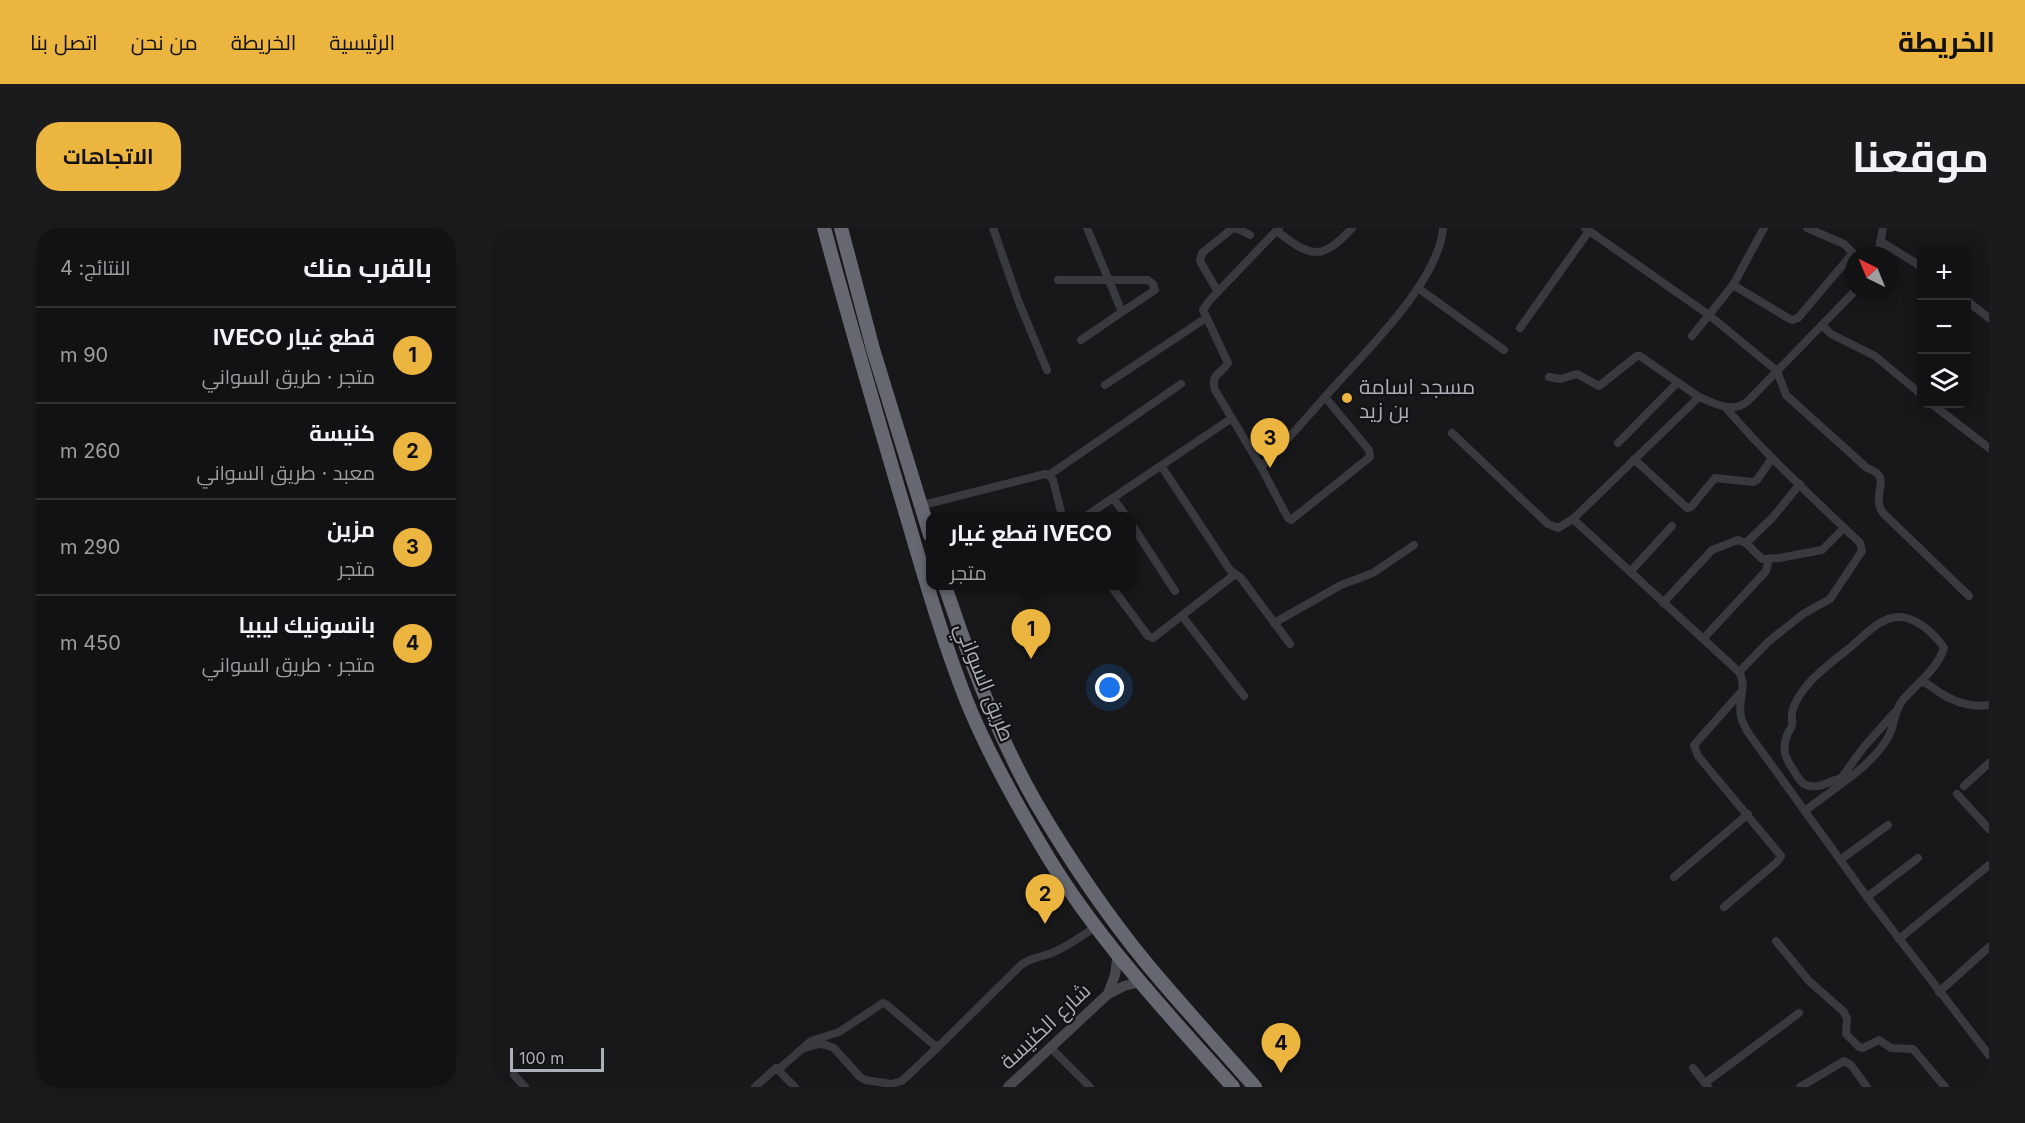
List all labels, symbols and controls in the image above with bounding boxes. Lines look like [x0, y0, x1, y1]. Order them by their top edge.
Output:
text: الخريطة [1898, 25, 1995, 59]
text: اتصل بنا [30, 30, 98, 55]
text: من نحن [131, 30, 198, 55]
text: الخريطة [231, 30, 296, 55]
text: الرئيسية [329, 30, 395, 55]
button: الاتجاهات [36, 122, 181, 191]
text: موقعنا [1852, 131, 1989, 182]
north arrow [1845, 246, 1899, 300]
map controls [1917, 246, 1971, 408]
button: + [1917, 246, 1971, 300]
text: بالقرب منك [303, 252, 432, 283]
text: النتائج: 4 [60, 256, 131, 280]
button: − [1917, 300, 1971, 354]
text: قطع غيار IVECO [213, 324, 375, 350]
text: 90 m [60, 343, 108, 367]
text: 1 [408, 343, 417, 367]
button: layers [1917, 354, 1971, 408]
text: متجر · طريق السواني [202, 365, 375, 389]
place label: مسجد اسامة بن زيد [1359, 374, 1475, 424]
marker: مسجد اسامة بن زيد [1340, 391, 1354, 405]
pin: 3 [1250, 418, 1290, 468]
text: كنيسة [309, 420, 375, 446]
text: 260 m [60, 439, 120, 463]
text: 2 [406, 439, 419, 463]
text: معبد · طريق السواني [196, 461, 375, 485]
popup [926, 512, 1136, 590]
text: مزين [327, 516, 375, 542]
text: قطع غيار IVECO [950, 520, 1112, 546]
text: 290 m [60, 535, 120, 559]
text: 3 [406, 535, 419, 559]
text: متجر [338, 557, 375, 581]
text: متجر [950, 561, 987, 585]
pin: 1 [1012, 610, 1050, 659]
text: بانسونيك ليبيا [238, 612, 375, 638]
street label: طريق السواني [946, 619, 1020, 746]
text: 450 m [60, 631, 121, 655]
text: 4 [406, 631, 419, 655]
text: متجر · طريق السواني [202, 653, 375, 677]
your location [1095, 673, 1124, 702]
pin: 2 [1026, 874, 1064, 924]
street label: شارع الكنيسة [995, 978, 1097, 1076]
pin: 4 [1262, 1024, 1300, 1073]
scale bar [510, 1045, 604, 1072]
text: 100 m [519, 1048, 564, 1068]

